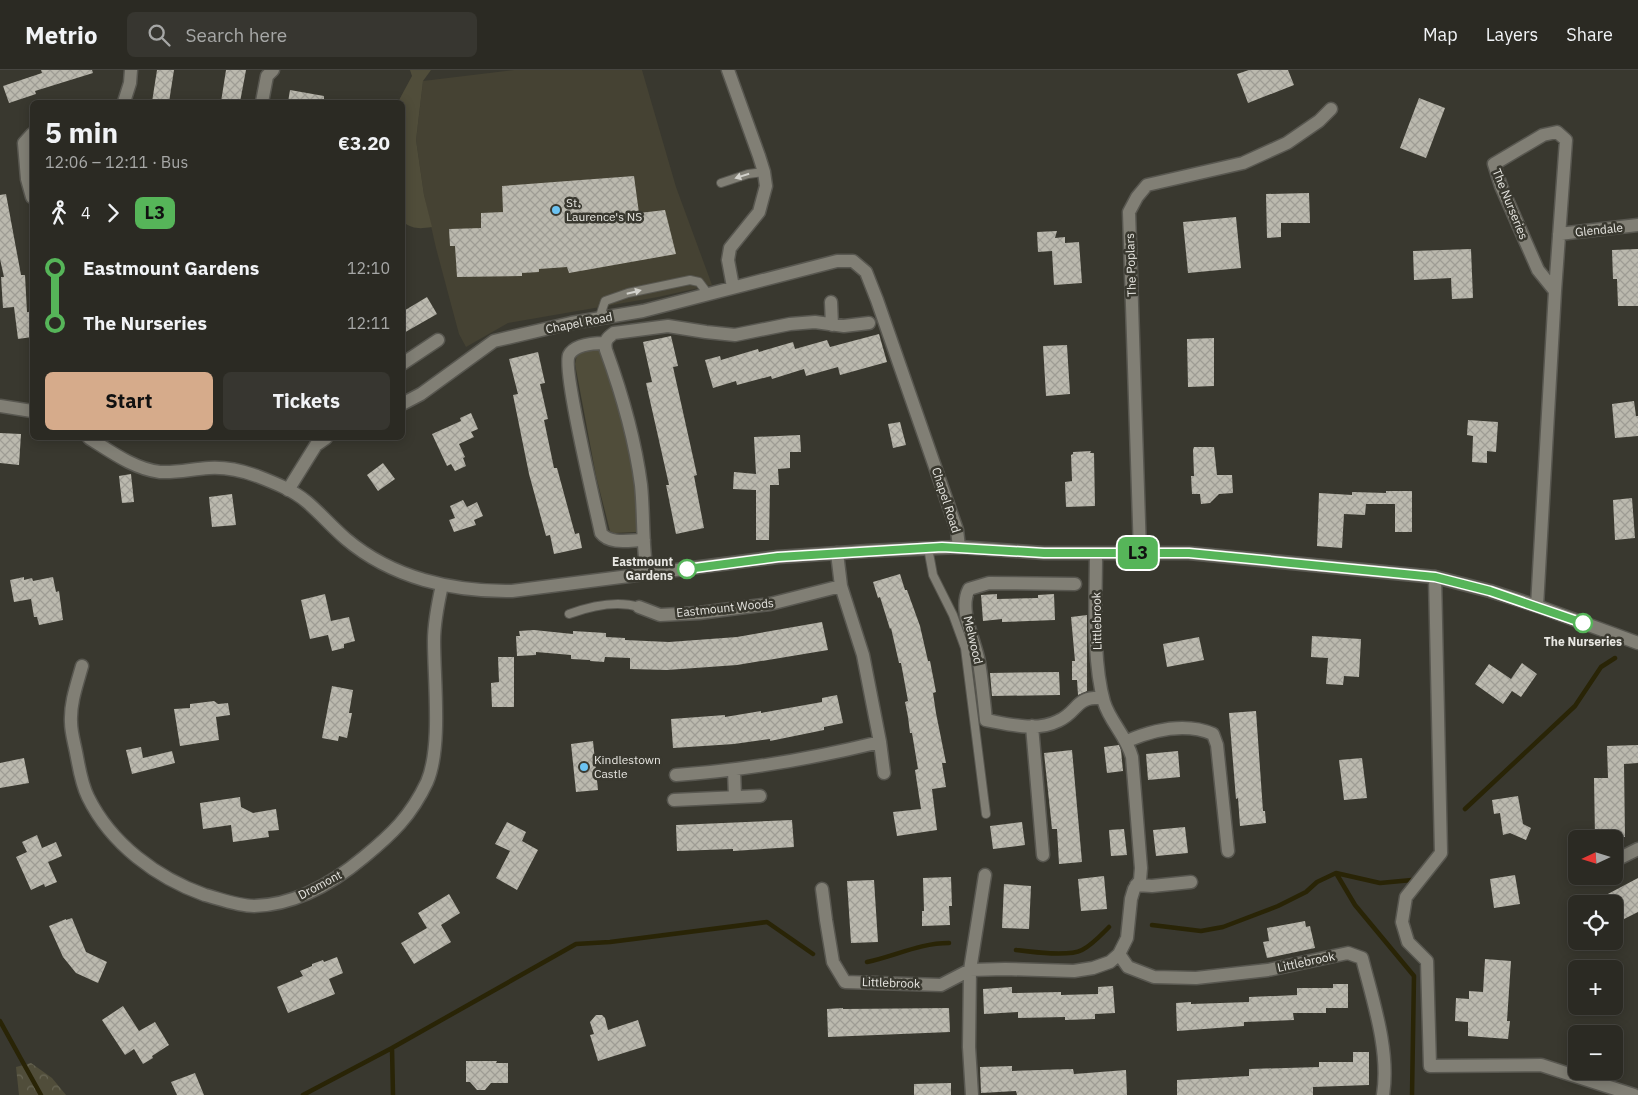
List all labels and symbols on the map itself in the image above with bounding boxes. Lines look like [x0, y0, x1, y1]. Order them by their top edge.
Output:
street label: The Nurseries [1489, 166, 1532, 242]
one-way arrow [735, 173, 750, 181]
place label: St. Laurence's NS [566, 195, 642, 224]
marker: St. Laurence's NS [550, 204, 562, 216]
street label: Glendale [1574, 219, 1624, 239]
street label: The Poplars [1122, 233, 1139, 297]
one-way arrow [626, 288, 641, 296]
street label: Chapel Road [544, 309, 614, 336]
street label: Chapel Road [929, 465, 964, 534]
line badge: L3 [1116, 537, 1160, 569]
place label: Eastmount Gardens [612, 554, 673, 583]
marker: Eastmount Gardens [677, 559, 697, 579]
street label: Littlebrook [1088, 591, 1105, 650]
street label: Eastmount Woods [675, 595, 775, 620]
marker: The Nurseries [1573, 613, 1593, 633]
street label: Melwood [961, 614, 986, 665]
place label: The Nurseries [1544, 634, 1622, 649]
place label: Kindlestown Castle [594, 752, 661, 781]
marker: Kindlestown Castle [578, 761, 590, 773]
north arrow [1568, 830, 1622, 885]
street label: Dromont [295, 867, 344, 902]
street label: Littlebrook [1276, 948, 1337, 975]
street label: Littlebrook [862, 974, 921, 991]

